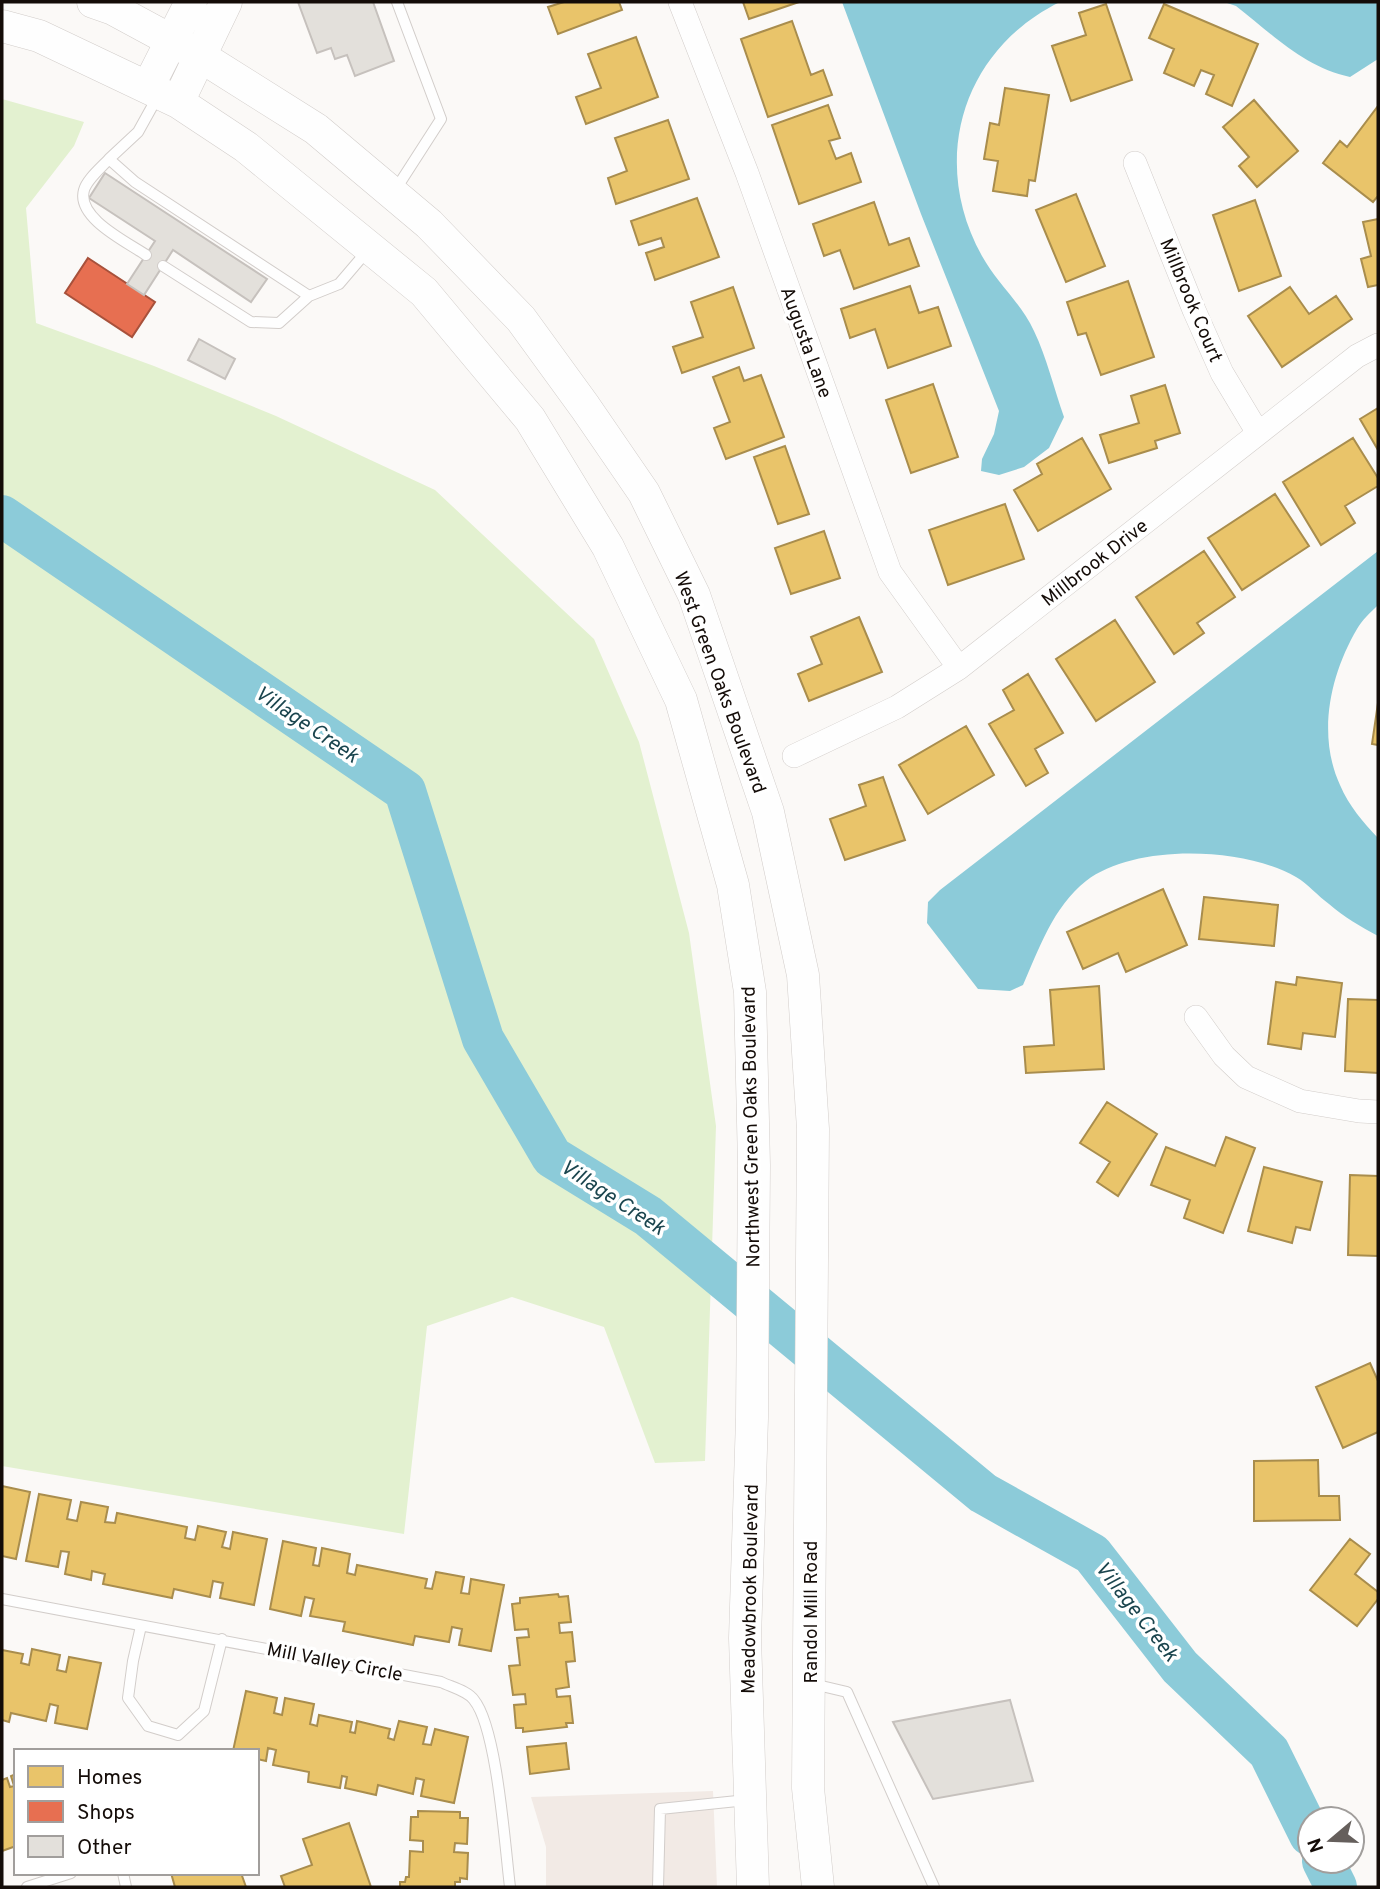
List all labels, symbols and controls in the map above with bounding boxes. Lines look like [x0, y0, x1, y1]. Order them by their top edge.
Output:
street label: Millbrook Court [1153, 235, 1227, 366]
street label: Augusta Lane [774, 284, 836, 402]
street label: Millbrook Drive [1037, 515, 1153, 613]
street label: West Green Oaks Boulevard [668, 568, 771, 797]
water label: Village Creek [249, 681, 364, 770]
street label: Northwest Green Oaks Boulevard [738, 986, 766, 1268]
water label: Village Creek [555, 1154, 670, 1242]
street label: Meadowbrook Boulevard [737, 1484, 765, 1694]
street label: Randol Mill Road [800, 1541, 824, 1683]
water label: Village Creek [1088, 1556, 1184, 1668]
street label: Mill Valley Circle [265, 1638, 405, 1688]
legend [14, 1749, 259, 1875]
text: Homes [77, 1765, 142, 1792]
text: Shops [77, 1800, 135, 1827]
north arrow [1296, 1805, 1366, 1875]
text: Other [77, 1835, 132, 1862]
text: N [1303, 1835, 1330, 1855]

